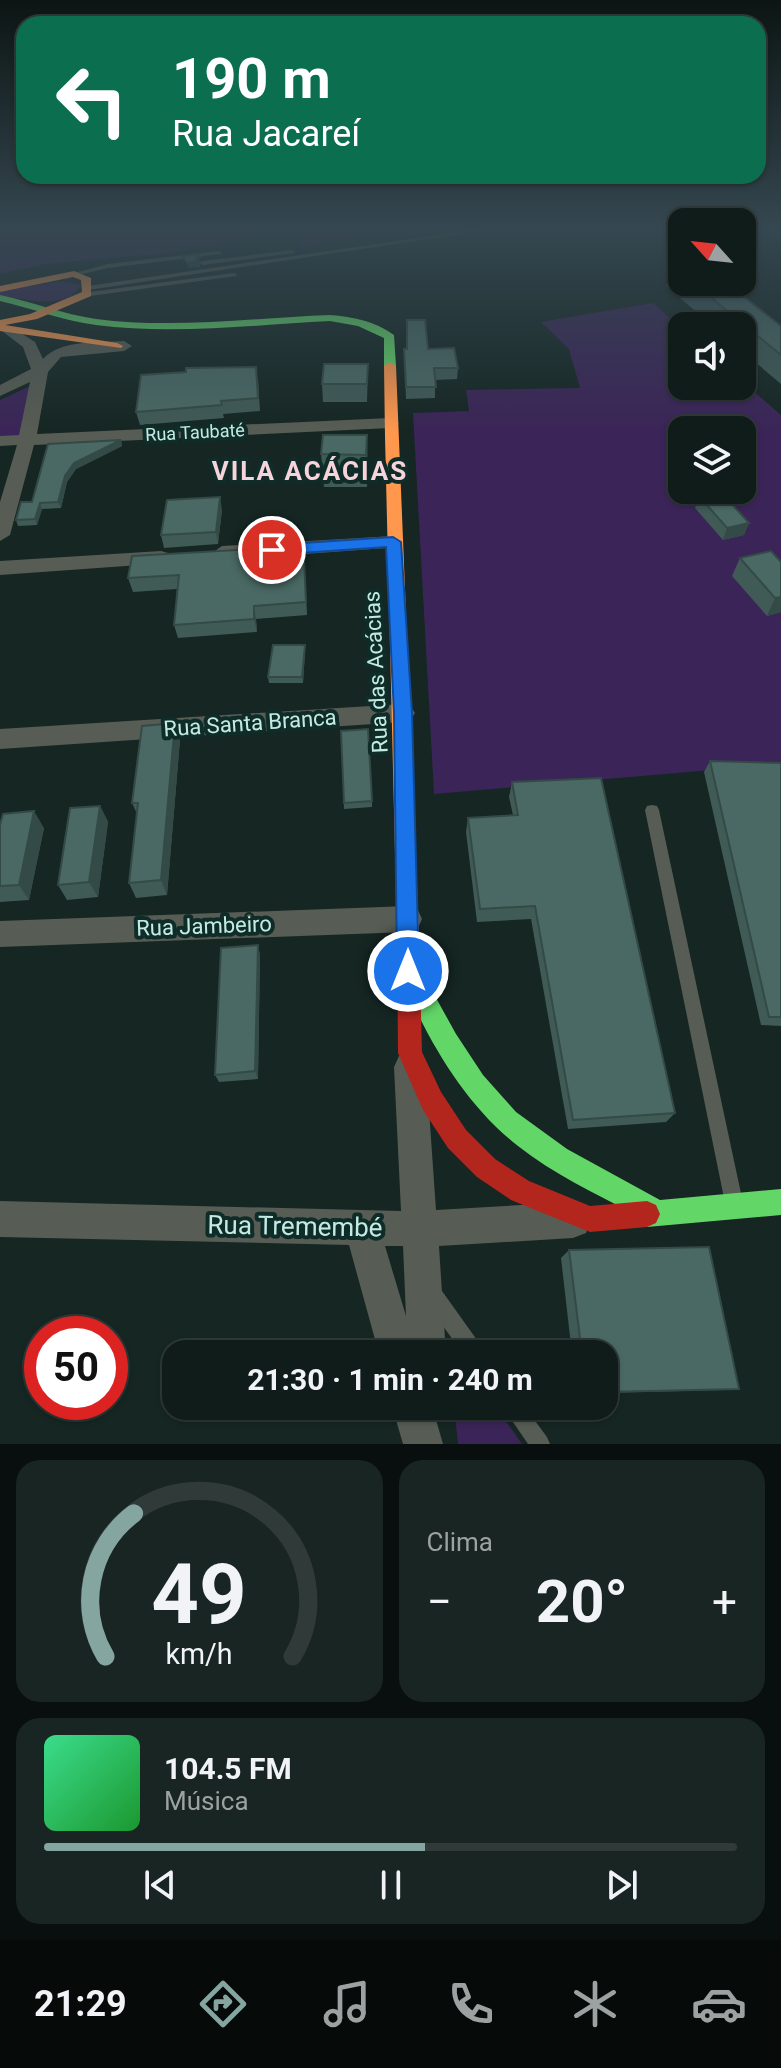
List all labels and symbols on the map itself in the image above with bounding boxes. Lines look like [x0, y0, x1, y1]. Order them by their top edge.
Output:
north arrow [668, 208, 756, 296]
street label: Rua Taubaté [145, 419, 245, 445]
district label: VILA ACÁCIAS [212, 456, 408, 486]
pin [238, 516, 306, 584]
street label: Rua das Acácias [359, 590, 393, 754]
street label: Rua Santa Branca [163, 704, 337, 742]
street label: Rua Jambeiro [136, 911, 272, 941]
position arrow [366, 929, 450, 1013]
street label: Rua Tremembé [207, 1209, 383, 1243]
speed limit sign: 50 [24, 1316, 128, 1420]

